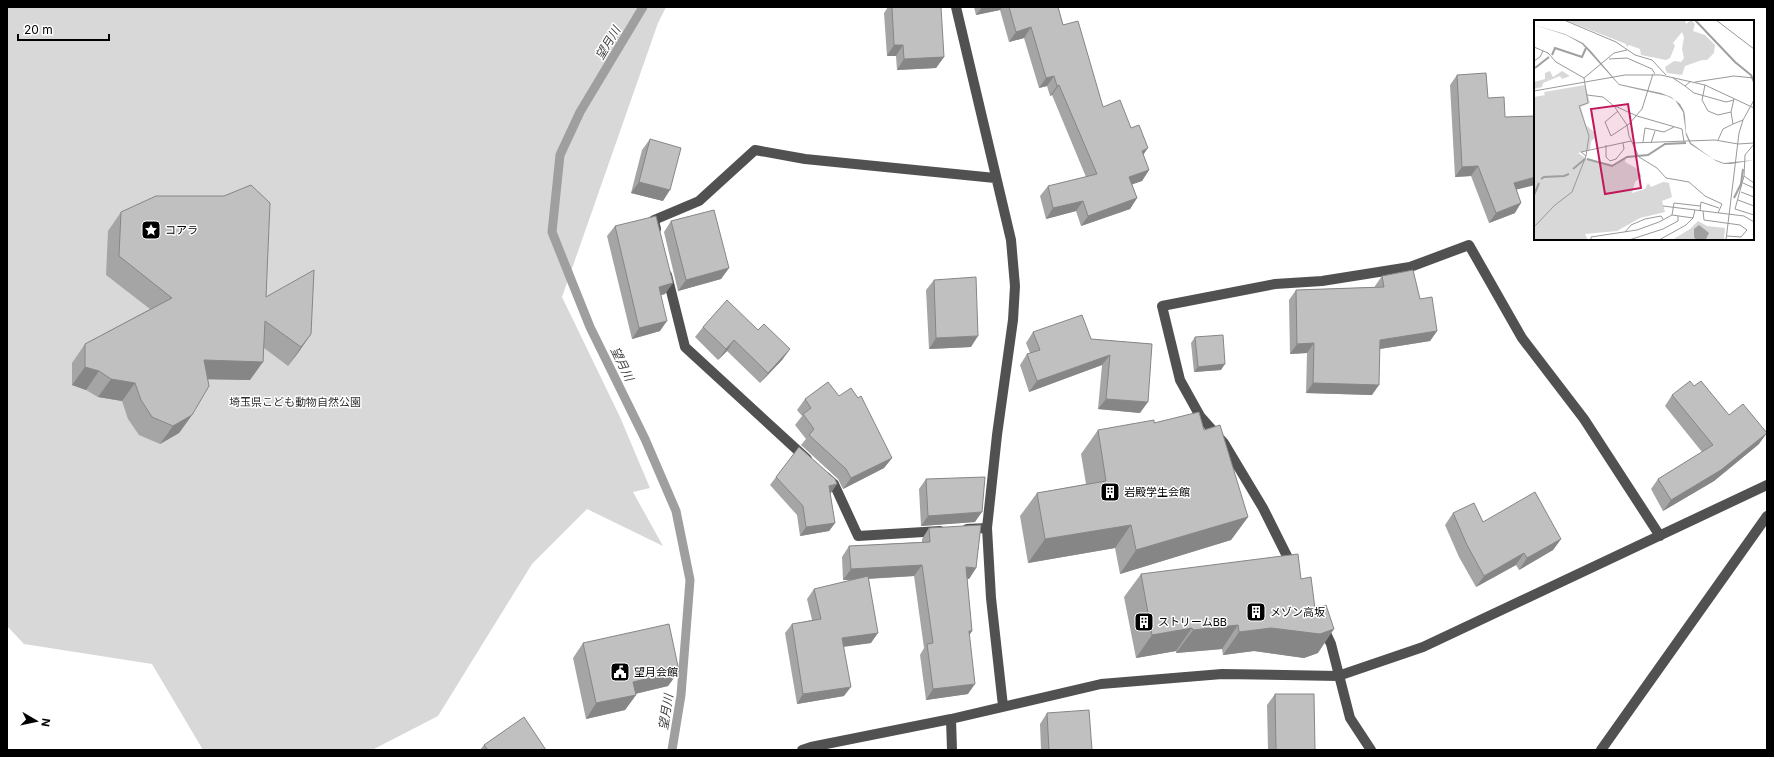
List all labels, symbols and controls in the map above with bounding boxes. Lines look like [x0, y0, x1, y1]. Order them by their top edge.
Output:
scale bar [18, 16, 109, 42]
inset map [1534, 20, 1754, 240]
text: 20 m [24, 22, 53, 37]
water label: 望月川 [592, 22, 624, 62]
place icon: コアラ [140, 219, 162, 241]
place label: コアラ [165, 223, 198, 237]
water label: 望月川 [608, 344, 638, 385]
park label: 埼玉県こども動物自然公園 [229, 395, 361, 409]
building icon: 岩殿学生会館 [1099, 481, 1121, 503]
place label: 岩殿学生会館 [1124, 485, 1190, 499]
building icon: メゾン高坂 [1245, 601, 1267, 623]
place label: メゾン高坂 [1270, 605, 1325, 619]
building icon: ストリームBB [1133, 611, 1155, 633]
place label: ストリームBB [1158, 615, 1227, 629]
public building icon: 望月会館 [609, 661, 631, 683]
place label: 望月会館 [634, 665, 678, 679]
water label: 望月川 [655, 691, 676, 731]
north arrow [16, 701, 56, 741]
text: N [38, 717, 53, 728]

